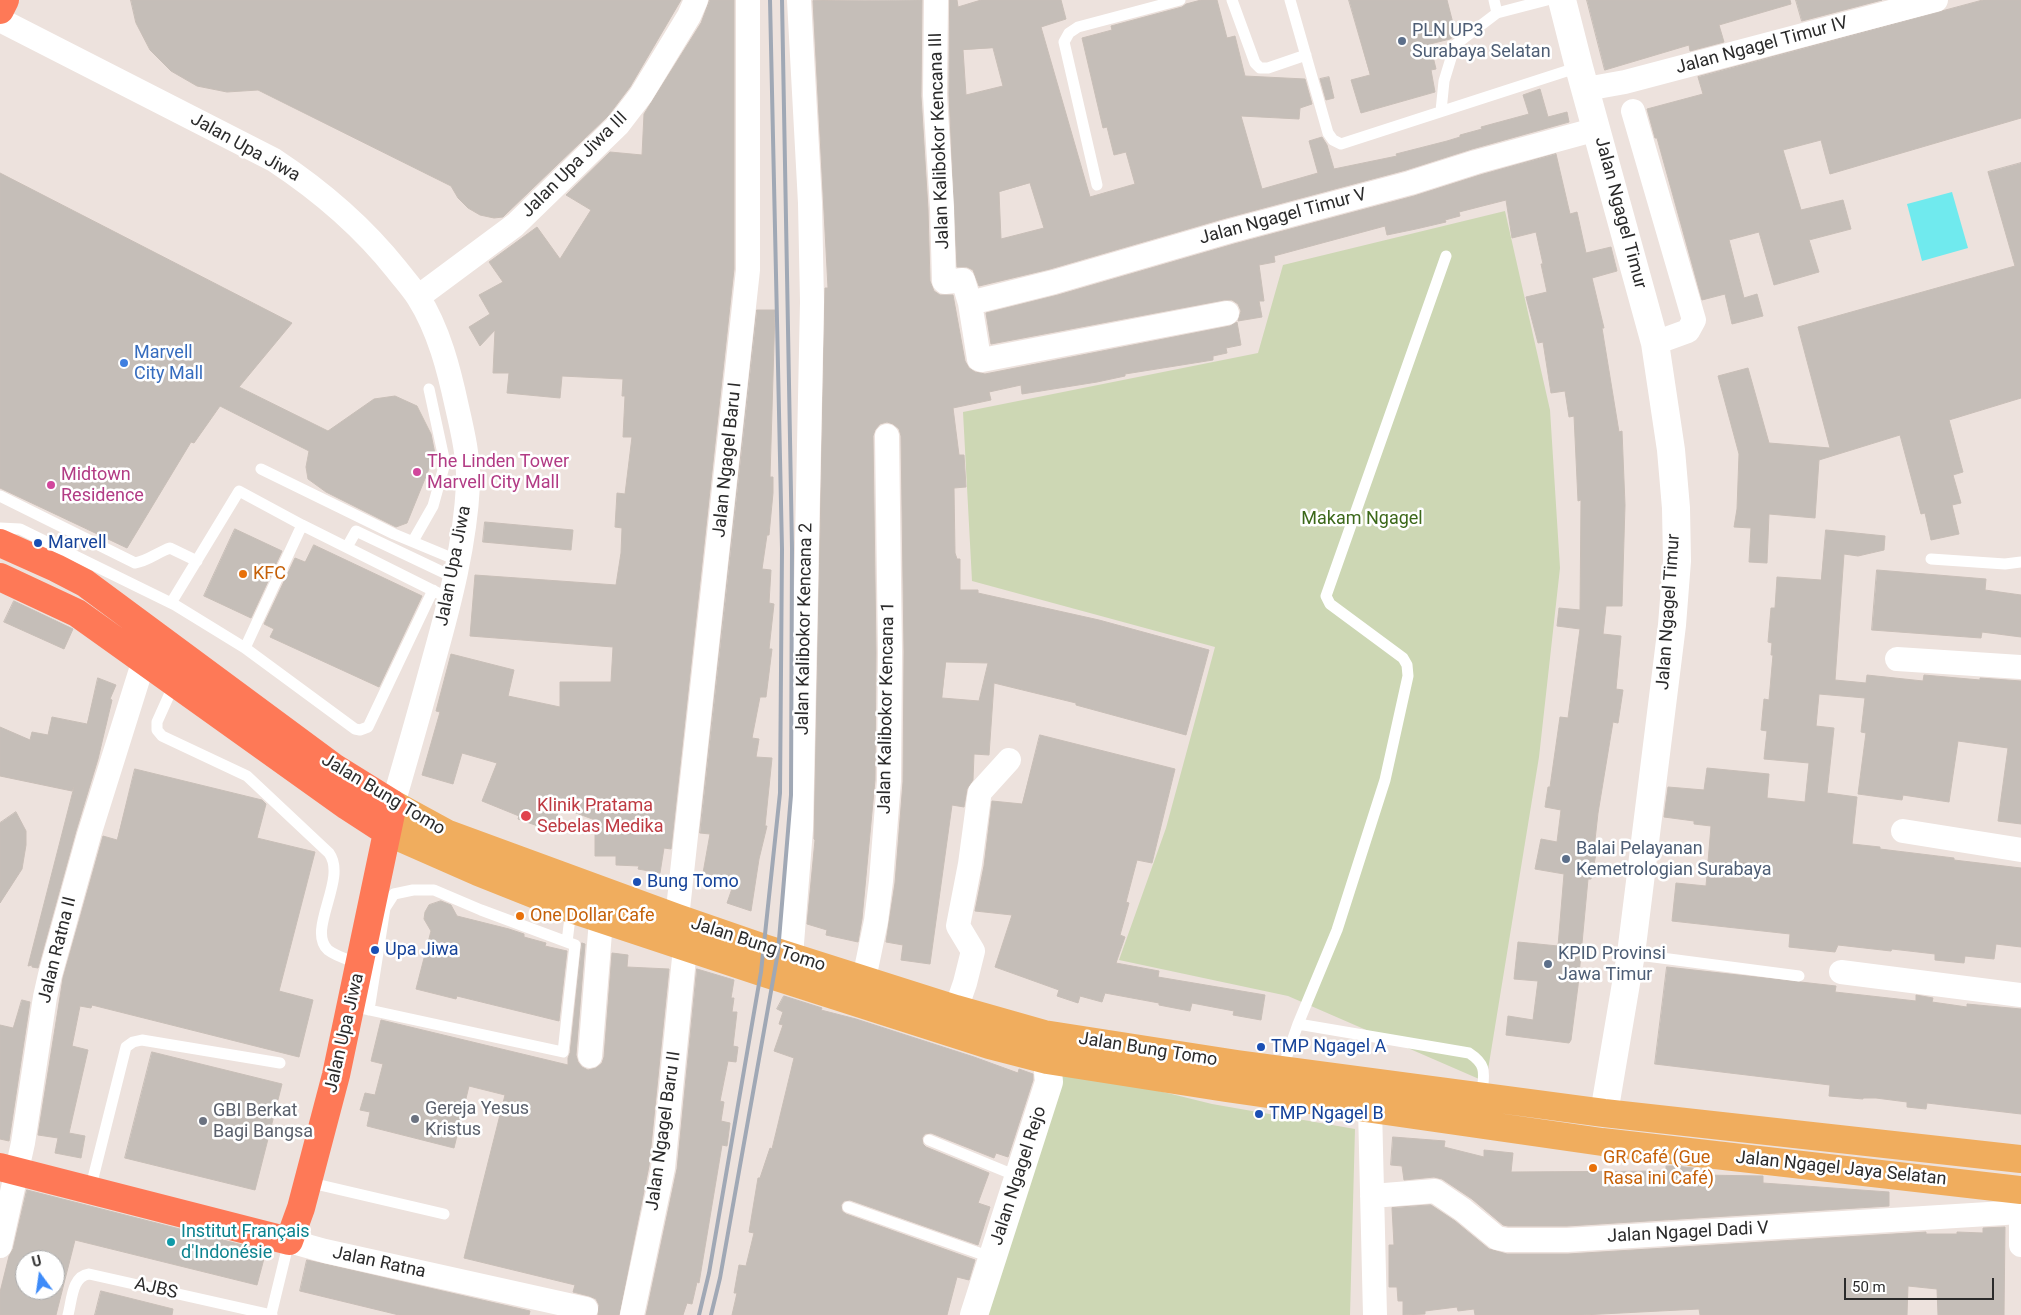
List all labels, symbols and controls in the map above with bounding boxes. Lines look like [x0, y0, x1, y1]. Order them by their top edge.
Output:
street label: Jalan Ngagel Timur IV [1674, 13, 1850, 79]
place label: PLN UP3 Surabaya Selatan [1412, 20, 1551, 62]
street label: Jalan Kalibokor Kencana III [925, 32, 955, 250]
marker: PLN UP3 Surabaya Selatan [1396, 35, 1408, 47]
street label: Jalan Upa Jiwa III [517, 107, 633, 223]
street label: Jalan Upa Jiwa [186, 109, 304, 187]
street label: Jalan Ngagel Timur [1589, 135, 1651, 291]
street label: Jalan Ngagel Timur V [1197, 184, 1369, 250]
place label: Marvell City Mall [134, 342, 203, 384]
marker: Marvell City Mall [118, 357, 130, 369]
street label: Jalan Ngagel Baru I [709, 381, 747, 539]
place label: The Linden Tower Marvell City Mall [427, 451, 569, 494]
place label: Midtown Residence [61, 464, 144, 506]
marker: The Linden Tower Marvell City Mall [411, 466, 423, 478]
marker: Midtown Residence [45, 479, 57, 491]
street label: Jalan Upa Jiwa [432, 504, 476, 628]
park label: Makam Ngagel [1301, 508, 1423, 530]
street label: Jalan Kalibokor Kencana 2 [792, 523, 818, 735]
place label: Marvell [48, 532, 107, 554]
street label: Jalan Ngagel Timur [1653, 533, 1685, 691]
marker: Marvell [32, 537, 44, 549]
place label: KFC [253, 563, 286, 585]
marker: KFC [237, 568, 249, 580]
street label: Jalan Kalibokor Kencana 1 [874, 602, 900, 814]
street label: Jalan Bung Tomo [317, 750, 449, 840]
place label: Klinik Pratama Sebelas Medika [537, 795, 664, 838]
marker: Klinik Pratama Sebelas Medika [519, 809, 533, 823]
place label: Balai Pelayanan Kemetrologian Surabaya [1576, 838, 1771, 881]
marker: Balai Pelayanan Kemetrologian Surabaya [1560, 853, 1572, 865]
place label: Bung Tomo [647, 871, 739, 893]
marker: Bung Tomo [631, 876, 643, 888]
street label: Jalan Ratna II [34, 894, 82, 1006]
place label: One Dollar Cafe [530, 905, 655, 927]
marker: One Dollar Cafe [514, 910, 526, 922]
street label: Jalan Bung Tomo [688, 913, 828, 977]
place label: Upa Jiwa [385, 939, 459, 961]
place label: KPID Provinsi Jawa Timur [1558, 943, 1666, 986]
marker: Upa Jiwa [369, 944, 381, 956]
marker: KPID Provinsi Jawa Timur [1542, 958, 1554, 970]
street label: Jalan Upa Jiwa [321, 971, 369, 1095]
street label: Jalan Bung Tomo [1077, 1028, 1219, 1072]
place label: TMP Ngagel A [1271, 1036, 1386, 1058]
marker: TMP Ngagel A [1255, 1041, 1267, 1053]
street label: Jalan Ngagel Baru II [642, 1050, 686, 1212]
place label: Gereja Yesus Kristus [425, 1098, 529, 1140]
place label: GBI Berkat Bagi Bangsa [213, 1100, 313, 1142]
place label: TMP Ngagel B [1269, 1103, 1384, 1125]
street label: Jalan Ngagel Rejo [986, 1104, 1052, 1248]
marker: TMP Ngagel B [1253, 1108, 1265, 1120]
marker: Gereja Yesus Kristus [409, 1113, 421, 1125]
marker: GBI Berkat Bagi Bangsa [197, 1115, 209, 1127]
place label: GR Café (Gue Rasa ini Café) [1603, 1147, 1714, 1190]
street label: Jalan Ngagel Jaya Selatan [1735, 1147, 1947, 1191]
marker: GR Café (Gue Rasa ini Café) [1587, 1162, 1599, 1174]
street label: Jalan Ngagel Dadi V [1607, 1218, 1769, 1248]
place label: Institut Français d'Indonésie [181, 1221, 310, 1264]
marker: Institut Français d'Indonésie [165, 1236, 177, 1248]
street label: Jalan Ratna [330, 1243, 428, 1283]
north arrow [15, 1250, 65, 1300]
text: U [30, 1253, 43, 1270]
scale bar [1846, 1268, 1996, 1300]
street label: AJBS [132, 1274, 180, 1304]
text: 50 m [1852, 1278, 1886, 1296]

